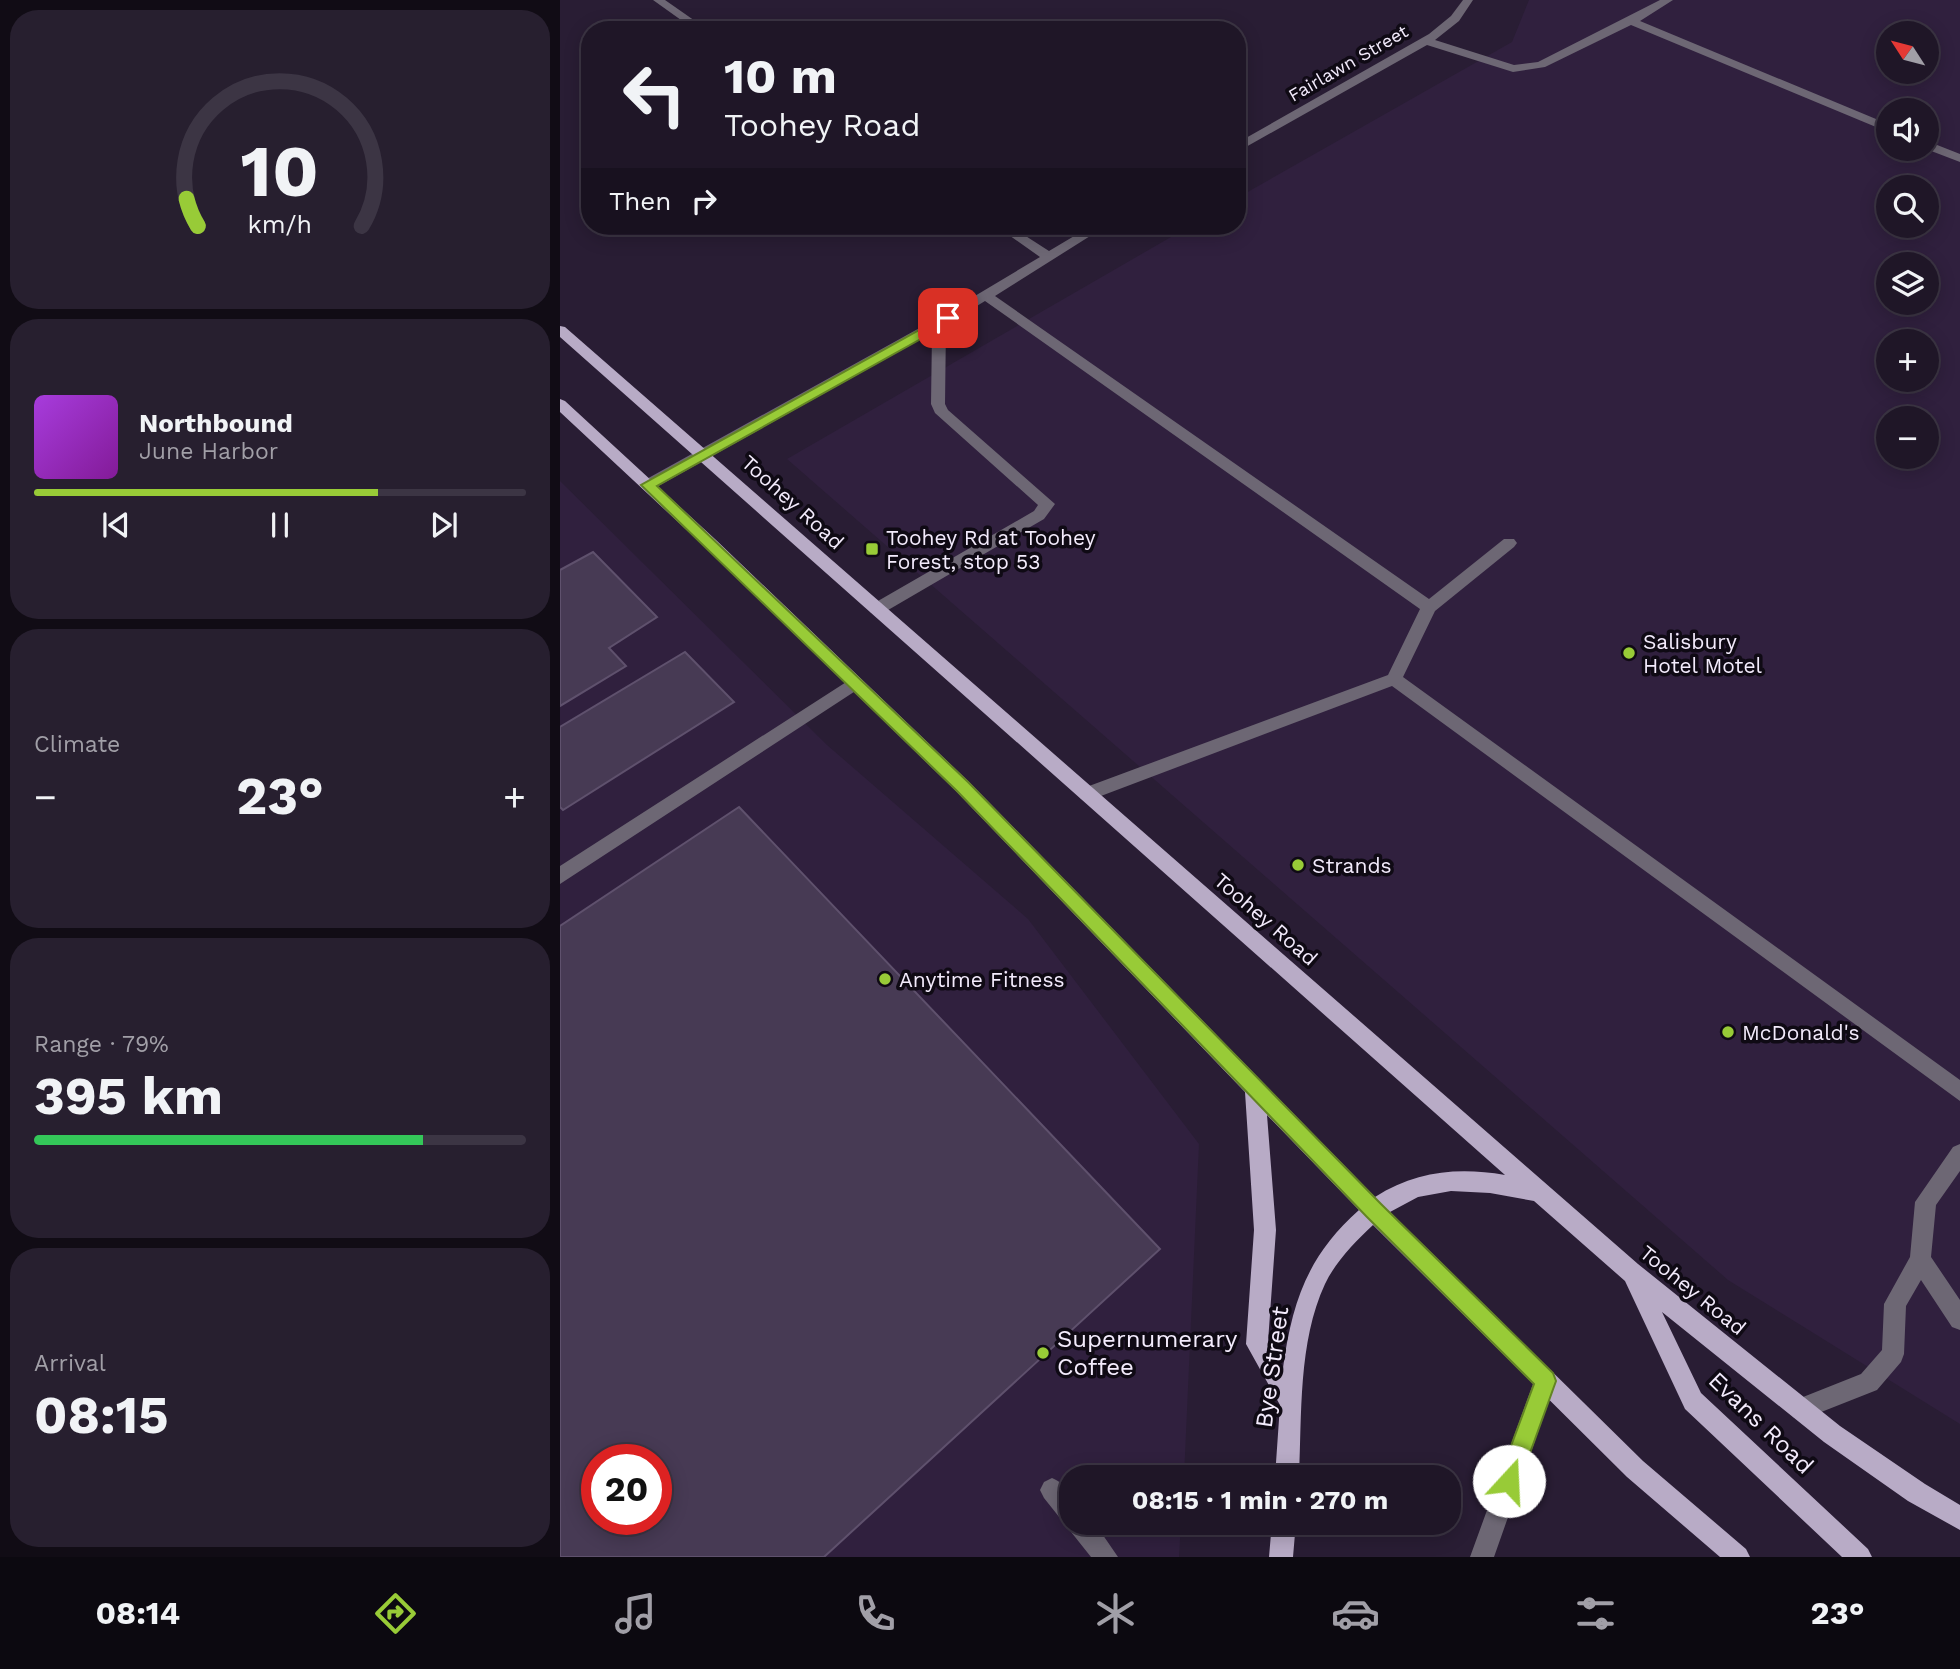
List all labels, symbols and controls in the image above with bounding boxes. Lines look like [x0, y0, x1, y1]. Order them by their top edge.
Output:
street label: Fairlawn Street [1285, 20, 1412, 106]
north arrow [1876, 21, 1939, 84]
map controls [1876, 21, 1939, 469]
text: 10 m [724, 47, 837, 105]
icon: left [609, 49, 700, 140]
button: sound [1876, 98, 1939, 161]
text: Toohey Road [724, 106, 920, 144]
text: 10 [241, 128, 319, 214]
button: search [1876, 175, 1939, 238]
icon: right [685, 182, 723, 220]
text: Then [609, 186, 671, 216]
text: km/h [248, 210, 312, 239]
button: layers [1876, 252, 1939, 315]
pin [918, 288, 978, 348]
icon: arrive [929, 299, 967, 337]
button: + [1876, 329, 1939, 392]
button: − [1876, 406, 1939, 469]
text: Northbound [139, 408, 293, 438]
text: June Harbor [139, 438, 278, 465]
street label: Toohey Road [737, 450, 849, 554]
icon: previous [97, 506, 135, 544]
icon: pause [261, 506, 299, 544]
icon: next [425, 506, 463, 544]
place label: Toohey Rd at Toohey Forest, stop 53 [886, 525, 1096, 574]
marker: Toohey Rd at Toohey Forest, stop 53 [864, 541, 880, 557]
place label: Salisbury Hotel Motel [1643, 629, 1763, 678]
marker: Salisbury Hotel Motel [1621, 645, 1637, 661]
text: Climate [34, 731, 120, 758]
text: 23° [236, 766, 324, 827]
text: − [34, 775, 57, 819]
text: + [503, 775, 526, 819]
place label: Strands [1312, 853, 1392, 878]
marker: Strands [1290, 857, 1306, 873]
street label: Toohey Road [1209, 867, 1323, 971]
place label: Anytime Fitness [899, 967, 1065, 992]
marker: Anytime Fitness [877, 971, 893, 987]
place label: McDonald's [1742, 1020, 1859, 1045]
marker: McDonald's [1720, 1024, 1736, 1040]
text: Range · 79% [34, 1031, 169, 1058]
text: 395 km [34, 1066, 223, 1127]
street label: Toohey Road [1635, 1240, 1751, 1340]
street label: Bye Street [1250, 1304, 1294, 1430]
place label: Supernumerary Coffee [1057, 1325, 1238, 1381]
marker: Supernumerary Coffee [1035, 1345, 1051, 1361]
text: Arrival [34, 1350, 106, 1377]
street label: Evans Road [1703, 1366, 1819, 1480]
text: 08:15 [34, 1385, 169, 1446]
speed limit sign: 20 [581, 1444, 672, 1535]
position arrow [1472, 1444, 1546, 1518]
text: 08:15 · 1 min · 270 m [1132, 1485, 1388, 1515]
icon: directions [371, 1589, 420, 1638]
icon: music [611, 1589, 660, 1638]
icon: phone [851, 1589, 900, 1638]
icon: climate [1091, 1589, 1140, 1638]
icon: car [1331, 1589, 1380, 1638]
icon: filters [1571, 1589, 1620, 1638]
text: 08:14 [95, 1594, 180, 1632]
text: 23° [1811, 1594, 1865, 1632]

